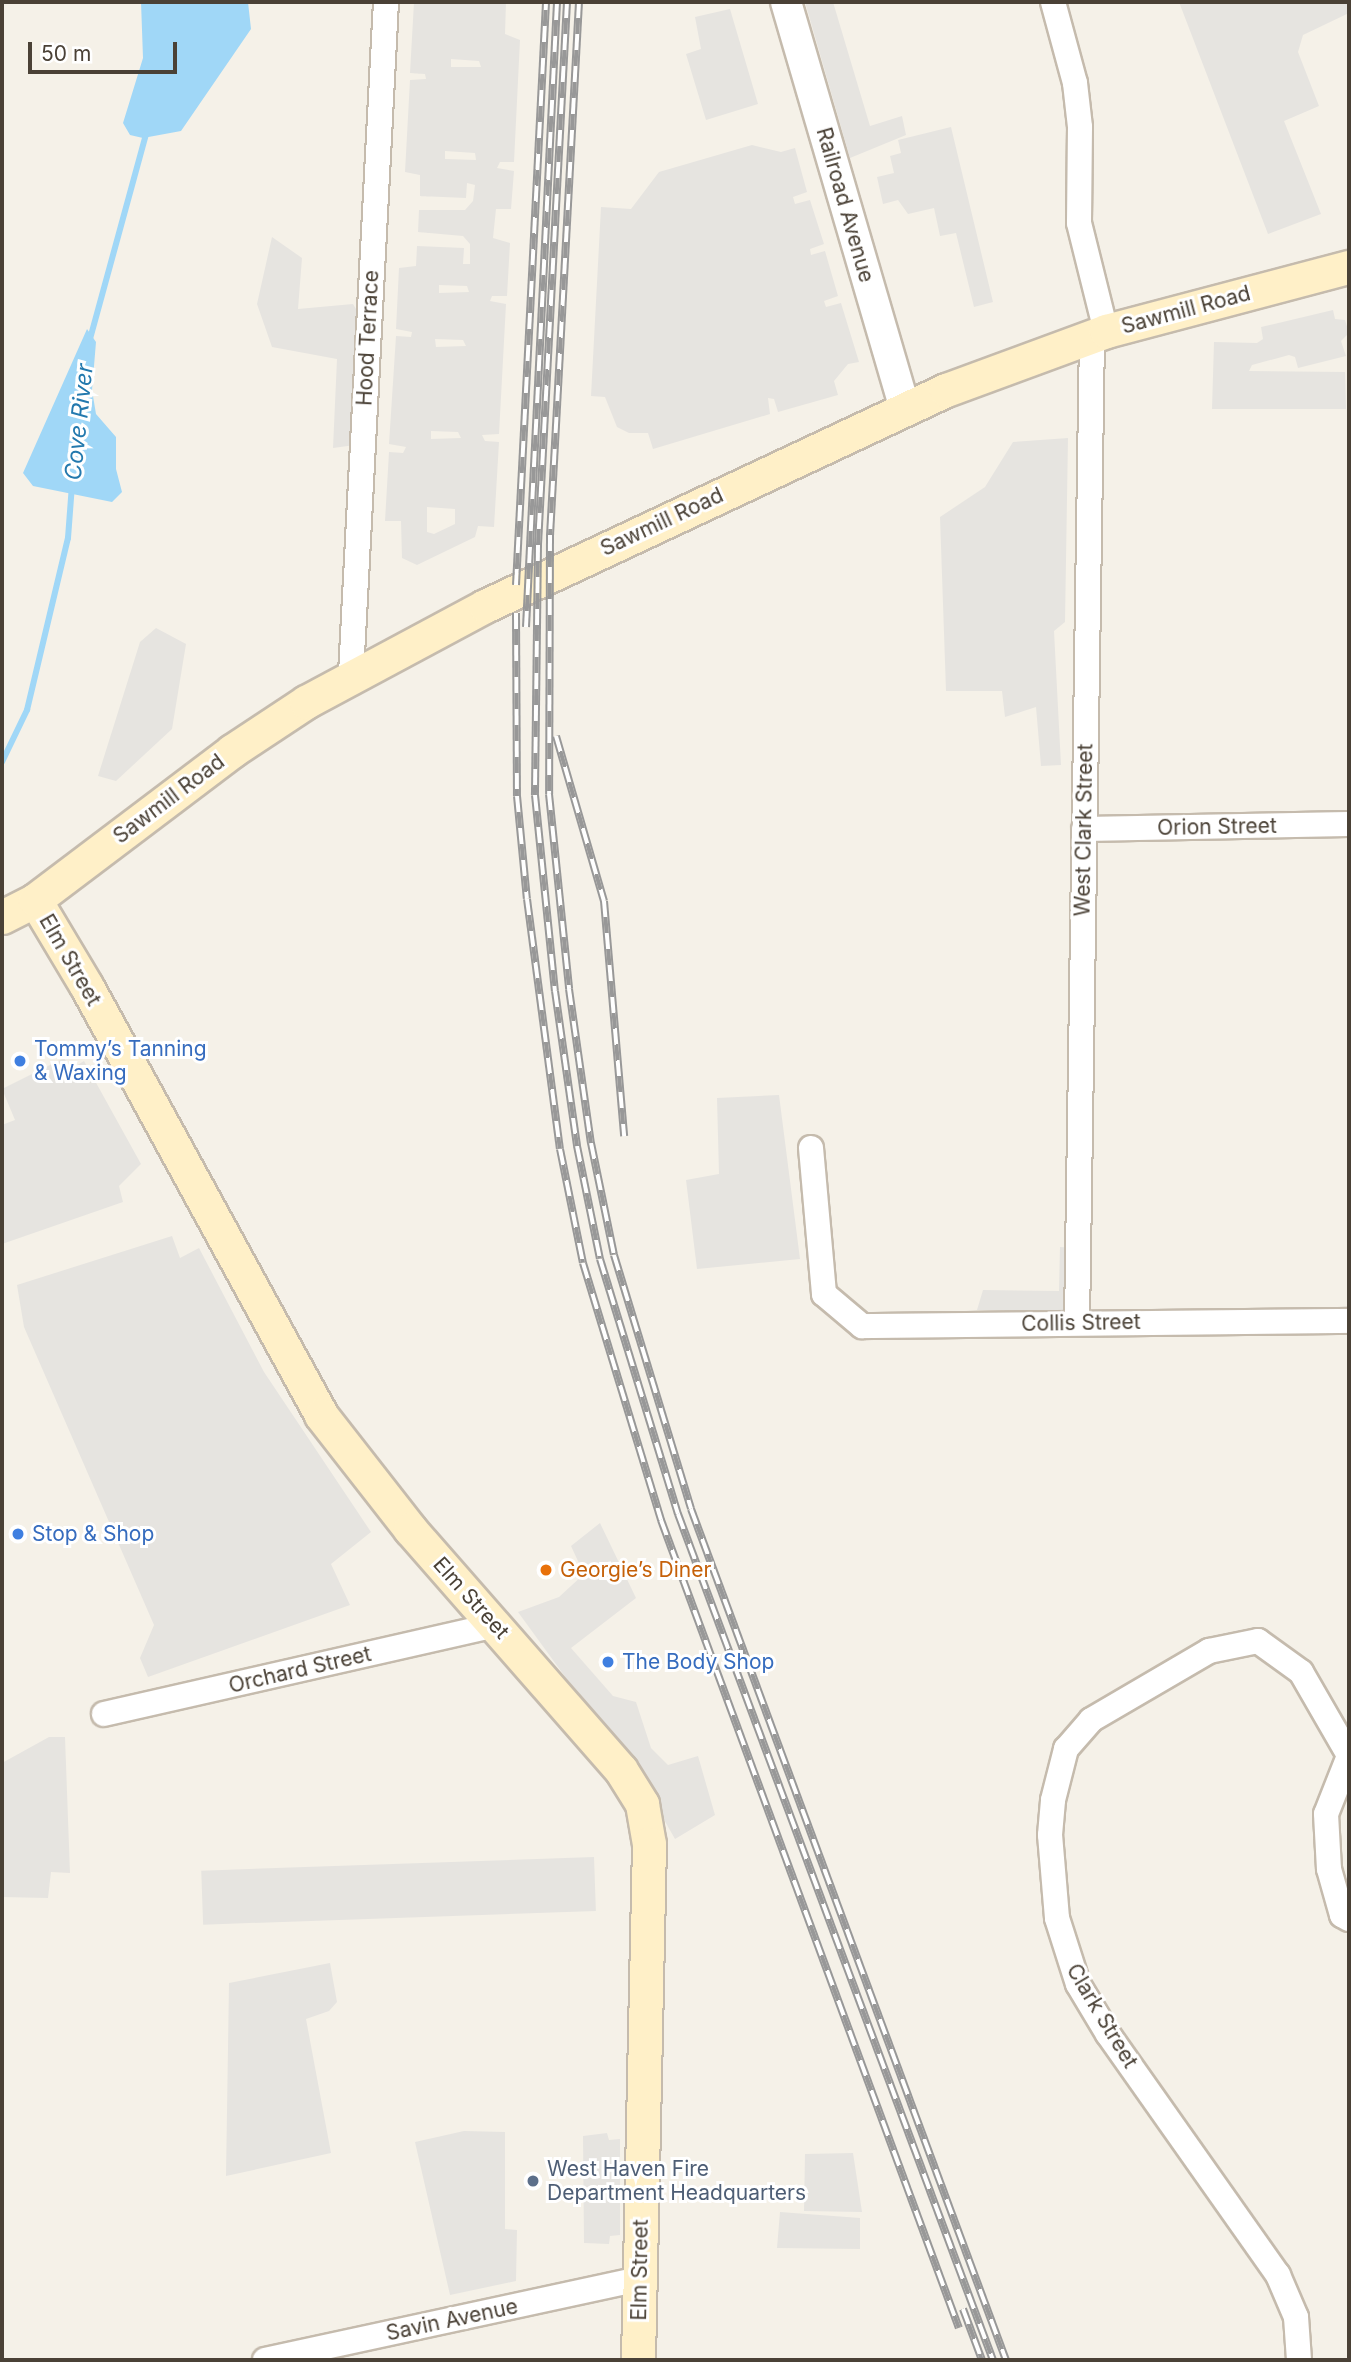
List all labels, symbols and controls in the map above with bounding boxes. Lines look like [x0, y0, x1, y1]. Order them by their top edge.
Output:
scale bar [32, 28, 180, 72]
text: 50 m [41, 41, 91, 66]
street label: Railroad Avenue [811, 125, 879, 285]
street label: Hood Terrace [352, 269, 384, 407]
street label: Sawmill Road [1119, 281, 1253, 339]
water label: Cove River [59, 362, 99, 482]
street label: Sawmill Road [597, 483, 727, 561]
street label: West Clark Street [1070, 743, 1098, 917]
street label: Sawmill Road [108, 749, 230, 849]
street label: Orion Street [1157, 813, 1277, 841]
street label: Elm Street [34, 910, 106, 1010]
place label: Tommy’s Tanning & Waxing [34, 1036, 207, 1086]
marker: Tommy’s Tanning & Waxing [12, 1053, 28, 1069]
street label: Collis Street [1021, 1309, 1141, 1337]
place label: Stop & Shop [32, 1521, 154, 1547]
marker: Stop & Shop [10, 1526, 26, 1542]
street label: Elm Street [428, 1552, 514, 1644]
place label: Georgie’s Diner [560, 1557, 711, 1583]
marker: Georgie’s Diner [538, 1562, 554, 1578]
street label: Orchard Street [226, 1641, 374, 1699]
place label: The Body Shop [622, 1649, 774, 1675]
marker: The Body Shop [600, 1654, 616, 1670]
street label: Clark Street [1061, 1959, 1143, 2073]
place label: West Haven Fire Department Headquarters [547, 2156, 806, 2206]
marker: West Haven Fire Department Headquarters [525, 2173, 541, 2189]
street label: Elm Street [627, 2219, 653, 2321]
street label: Savin Avenue [384, 2294, 520, 2346]

